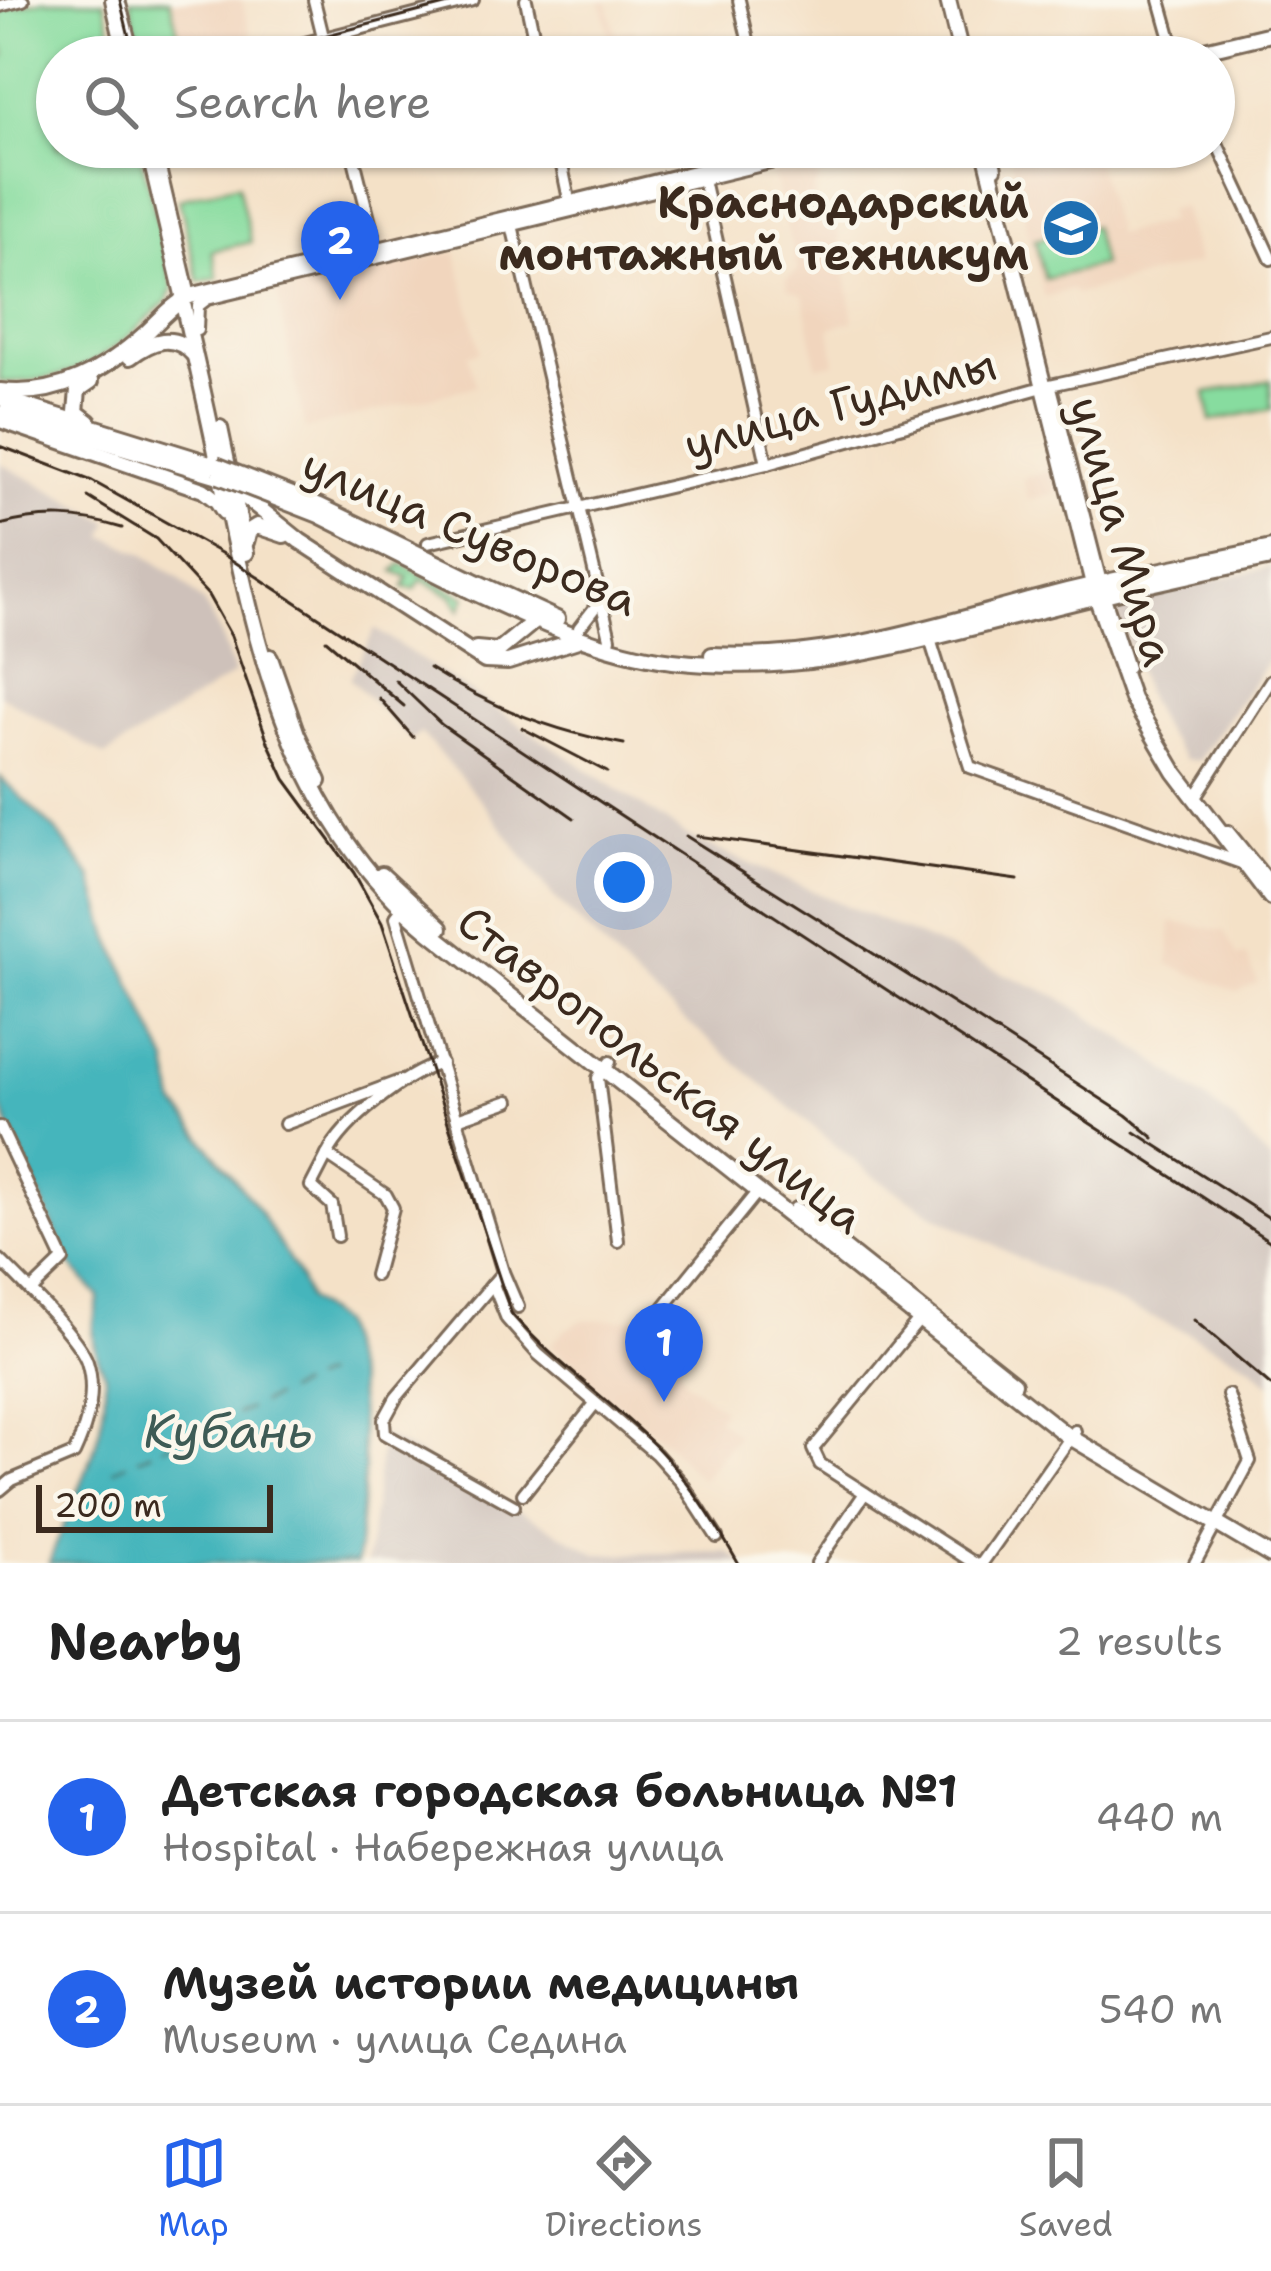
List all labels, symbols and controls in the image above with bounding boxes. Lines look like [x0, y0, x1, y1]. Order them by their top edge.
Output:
search box [36, 36, 1235, 168]
icon: search [78, 69, 144, 135]
text: Search here [174, 72, 431, 132]
place label: Краснодарский монтажный техникум [498, 172, 1029, 284]
school or university icon: Краснодарский монтажный техникум [1040, 197, 1102, 259]
pin: 2 [301, 201, 379, 300]
street label: улица Гудимы [677, 334, 1003, 474]
street label: улица Мира [1055, 389, 1189, 673]
street label: улица Суворова [293, 434, 647, 630]
your location [594, 852, 654, 912]
street label: Ставропольская улица [445, 891, 877, 1247]
pin: 1 [625, 1303, 703, 1402]
water label: Кубань [143, 1399, 313, 1463]
scale bar [36, 1479, 273, 1532]
text: 200 m [54, 1483, 162, 1528]
text: Nearby [48, 1607, 243, 1675]
text: 2 results [1056, 1615, 1223, 1667]
text: Детская городская больница №1 [162, 1761, 958, 1821]
text: 1 [78, 1791, 96, 1843]
text: 440 m [1096, 1791, 1223, 1843]
text: Hospital · Набережная улица [162, 1821, 724, 1873]
text: Музей истории медицины [162, 1953, 799, 2013]
text: 2 [73, 1983, 101, 2035]
text: 540 m [1099, 1983, 1223, 2035]
text: Museum · улица Седина [162, 2013, 627, 2065]
tab: Map [158, 2130, 229, 2247]
tab: Directions [545, 2130, 703, 2247]
tab: Saved [1019, 2130, 1113, 2247]

